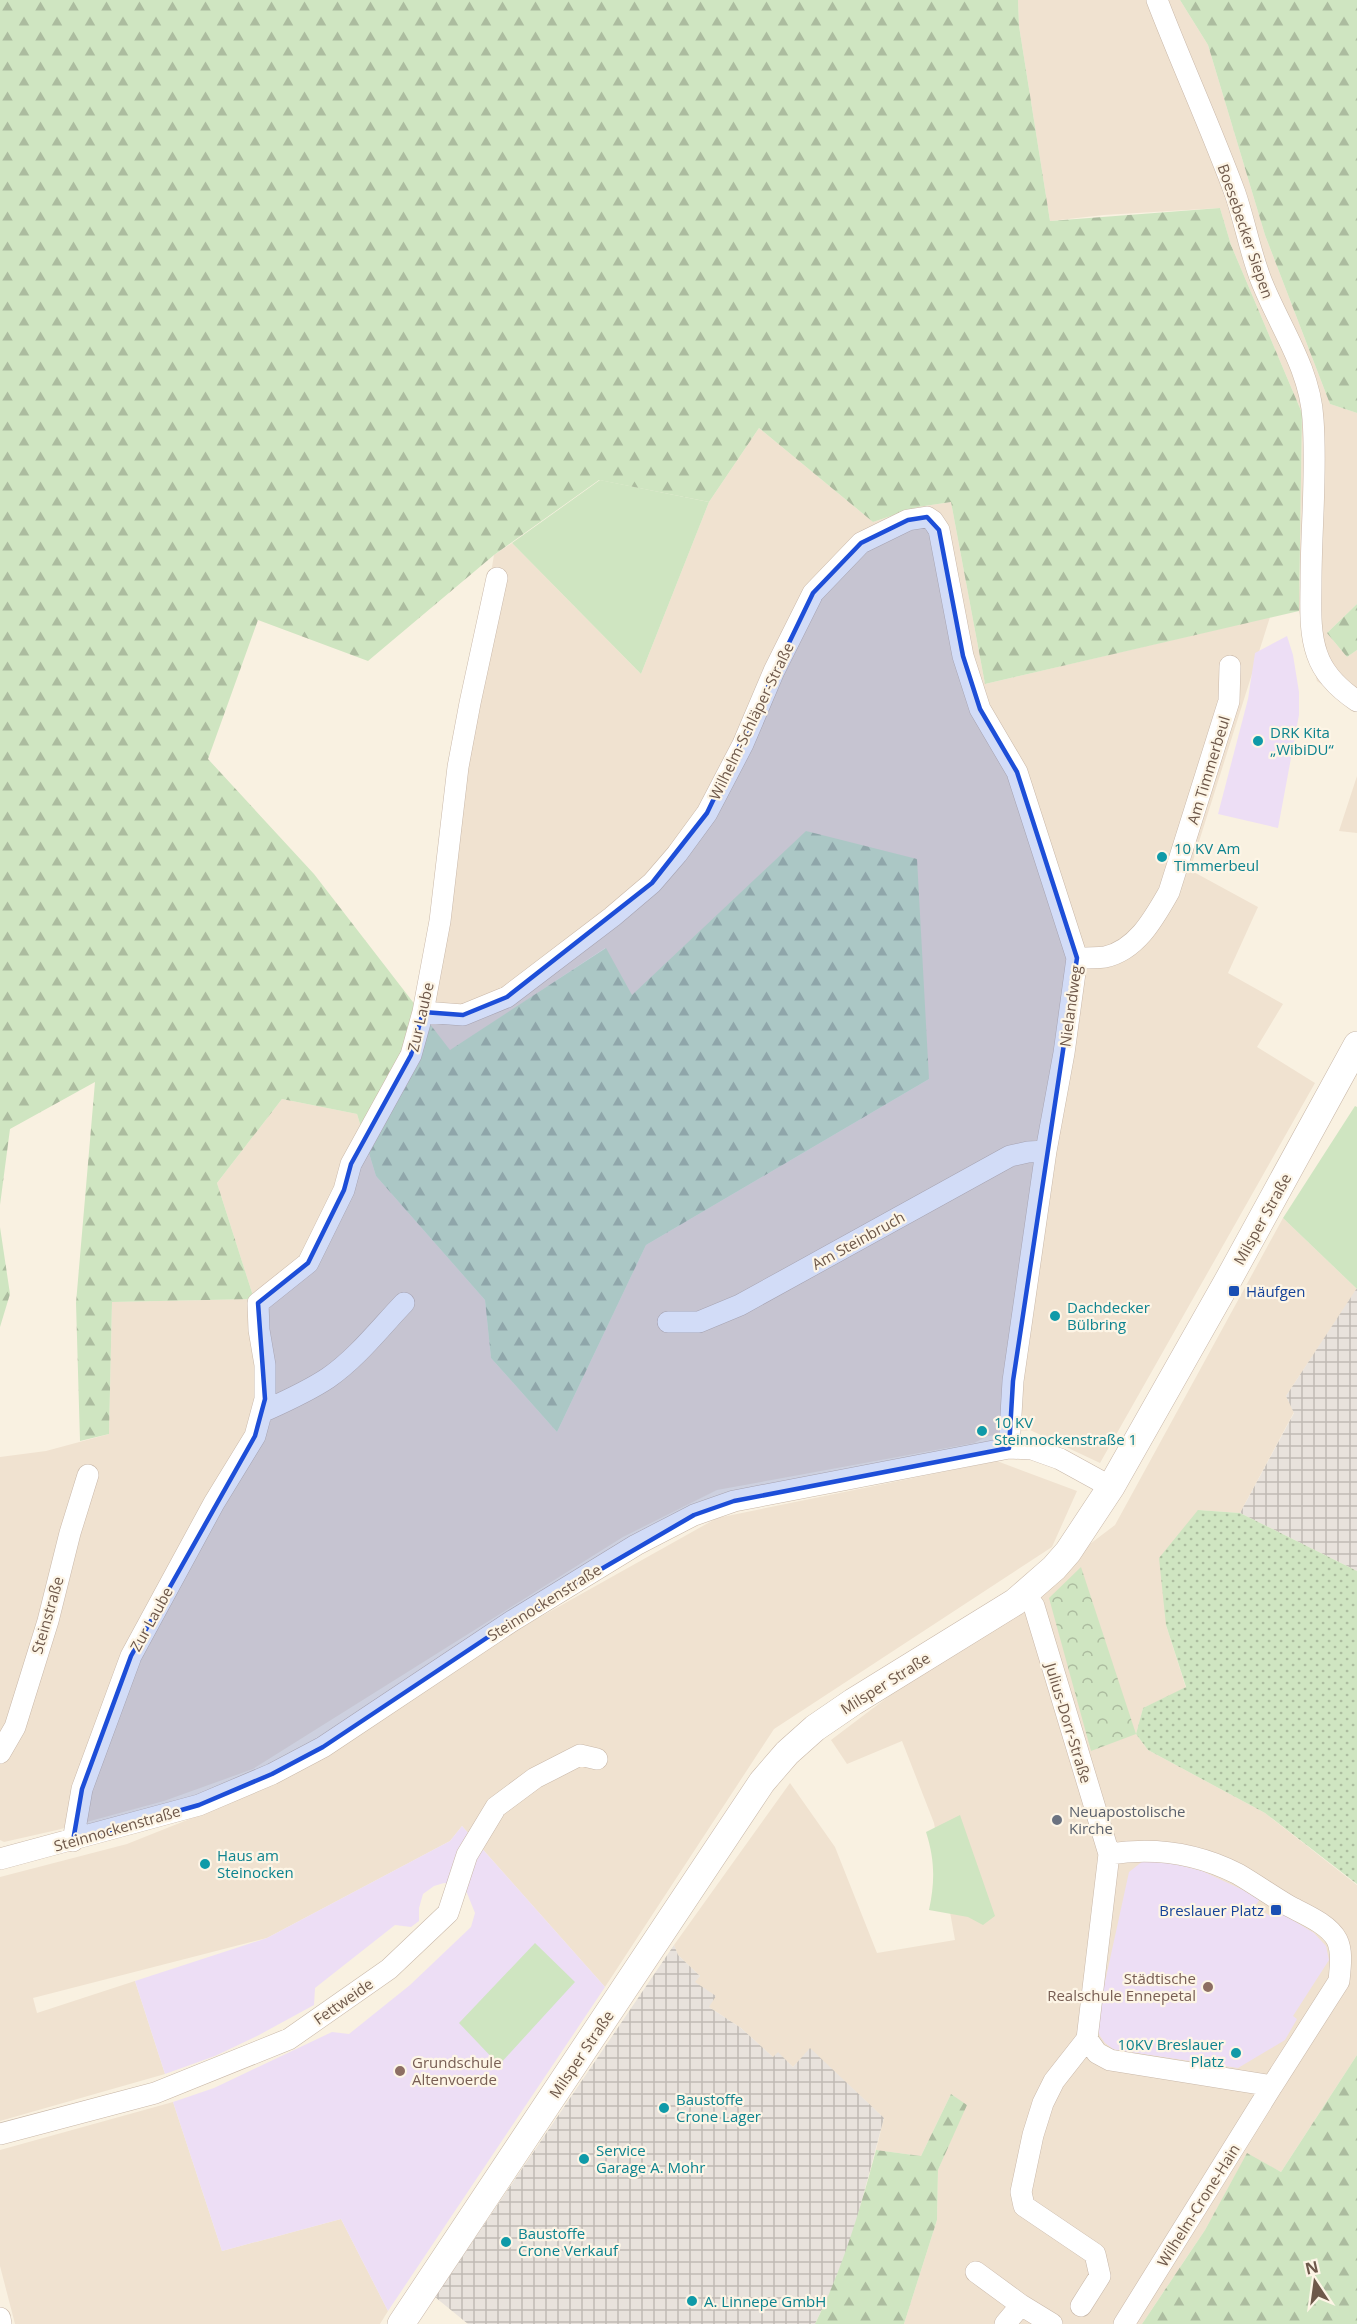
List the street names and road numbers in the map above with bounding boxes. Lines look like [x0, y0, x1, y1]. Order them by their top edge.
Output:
street label: Boesebecker Siepen [1214, 161, 1278, 301]
street label: Wilhelm-Schläper-Straße [704, 639, 798, 803]
street label: Am Timmerbeul [1182, 713, 1234, 827]
street label: Nielandweg [1054, 964, 1086, 1048]
street label: Zur Laube [402, 980, 438, 1054]
street label: Milsper Straße [1229, 1170, 1295, 1268]
street label: Am Steinbruch [808, 1206, 908, 1274]
street label: Steinnockenstraße [483, 1559, 605, 1645]
street label: Steinstraße [26, 1574, 68, 1656]
street label: Zur Laube [125, 1583, 177, 1655]
street label: Milsper Straße [837, 1648, 933, 1718]
street label: Julius-Dorr-Straße [1041, 1658, 1097, 1786]
street label: Steinnockenstraße [51, 1800, 183, 1856]
street label: Fettweide [309, 1973, 377, 2029]
street label: Milsper Straße [544, 2006, 618, 2102]
street label: Wilhelm-Crone-Hain [1152, 2140, 1244, 2270]

